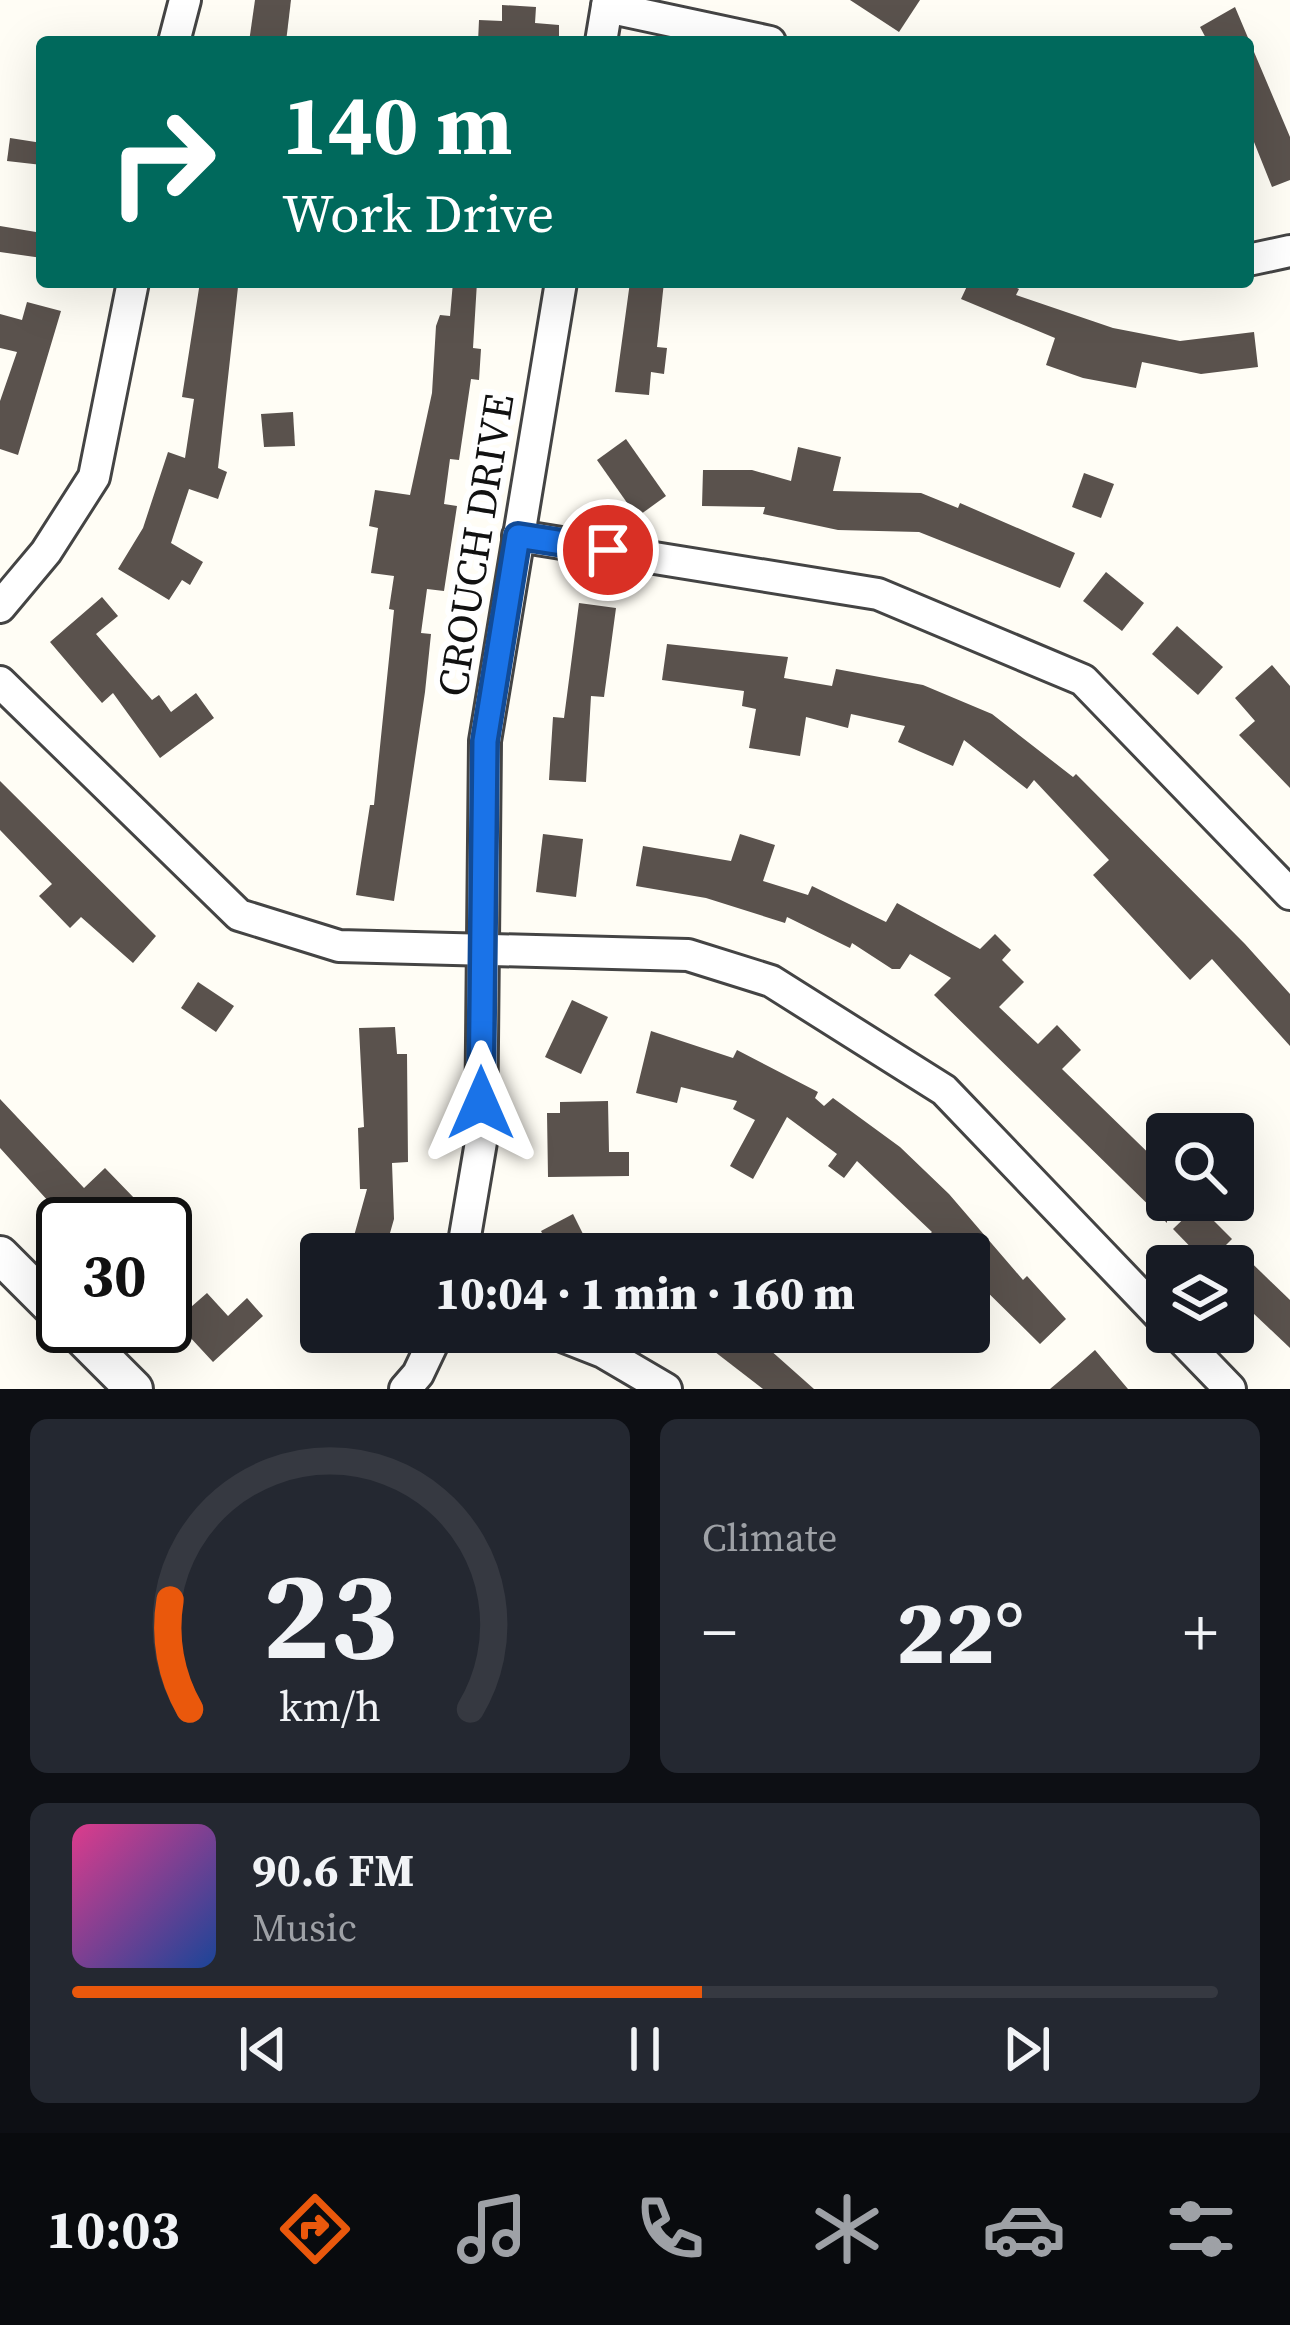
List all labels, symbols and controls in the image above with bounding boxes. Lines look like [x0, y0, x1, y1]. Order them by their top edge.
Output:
text: 140 m [282, 67, 513, 182]
icon: right [84, 84, 240, 240]
text: Work Drive [282, 176, 554, 250]
street label: CROUCH DRIVE [422, 390, 528, 700]
pin [557, 499, 659, 601]
icon: arrive [575, 517, 641, 583]
position arrow [418, 1040, 544, 1166]
map controls [1146, 1113, 1254, 1353]
button: search [1146, 1113, 1254, 1221]
speed limit sign: 30 [36, 1197, 192, 1353]
button: layers [1146, 1245, 1254, 1353]
text: 10:04 · 1 min · 160 m [435, 1262, 855, 1324]
text: Climate [702, 1511, 837, 1564]
text: 23 [262, 1529, 398, 1700]
text: 22° [896, 1570, 1024, 1693]
text: − [702, 1587, 737, 1677]
text: + [1183, 1587, 1218, 1677]
text: km/h [279, 1677, 381, 1735]
text: 90.6 FM [252, 1839, 414, 1901]
text: Music [252, 1901, 357, 1954]
icon: previous [230, 2016, 296, 2082]
icon: pause [612, 2016, 678, 2082]
icon: next [994, 2016, 1060, 2082]
icon: directions [273, 2187, 357, 2271]
icon: music [450, 2187, 534, 2271]
icon: phone [628, 2187, 712, 2271]
icon: climate [805, 2187, 889, 2271]
icon: car [982, 2187, 1066, 2271]
icon: filters [1159, 2187, 1243, 2271]
text: 10:03 [47, 2192, 180, 2266]

